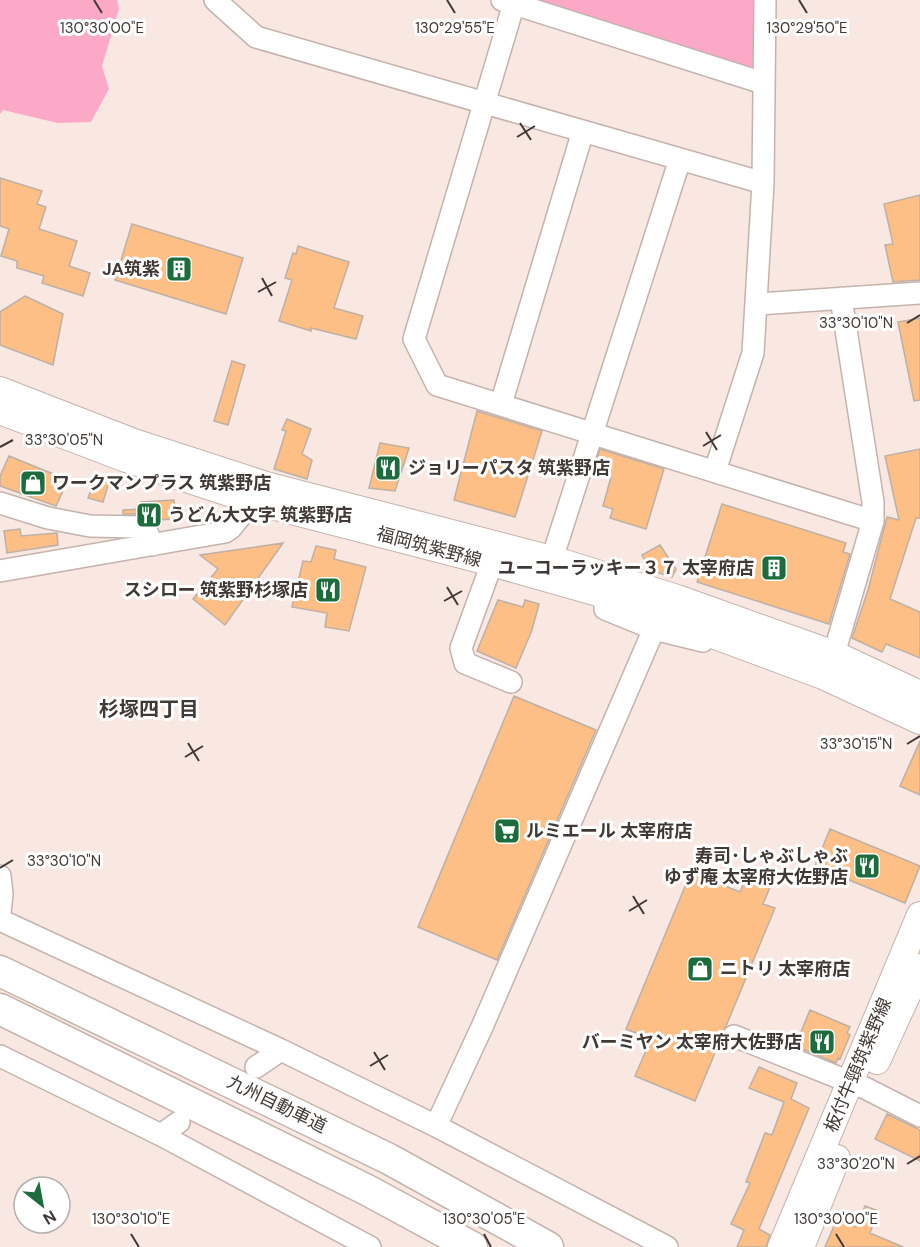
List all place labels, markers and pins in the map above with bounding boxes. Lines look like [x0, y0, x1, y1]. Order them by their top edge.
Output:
building icon: JA筑紫 [164, 254, 194, 284]
place label: JA筑紫 [102, 257, 160, 281]
restaurant icon: ジョリーパスタ 筑紫野店 [373, 453, 403, 483]
place label: ジョリーパスタ 筑紫野店 [408, 456, 610, 480]
shop icon: ワークマンプラス 筑紫野店 [18, 468, 48, 498]
place label: ワークマンプラス 筑紫野店 [52, 471, 271, 495]
restaurant icon: うどん大文字 筑紫野店 [134, 500, 164, 530]
place label: うどん大文字 筑紫野店 [168, 503, 352, 527]
building icon: ユーコーラッキー３７ 太宰府店 [759, 553, 789, 583]
place label: ユーコーラッキー３７ 太宰府店 [498, 556, 754, 580]
restaurant icon: スシロー 筑紫野杉塚店 [313, 575, 343, 605]
place label: スシロー 筑紫野杉塚店 [124, 578, 308, 602]
supermarket icon: ルミエール 太宰府店 [492, 816, 522, 846]
place label: ルミエール 太宰府店 [526, 819, 692, 843]
place label: 寿司･しゃぶしゃぶ ゆず庵 太宰府大佐野店 [664, 844, 848, 889]
restaurant icon: 寿司･しゃぶしゃぶ ゆず庵 太宰府大佐野店 [852, 851, 882, 881]
shop icon: ニトリ 太宰府店 [685, 954, 715, 984]
place label: ニトリ 太宰府店 [720, 957, 850, 981]
restaurant icon: バーミヤン 太宰府大佐野店 [807, 1027, 837, 1057]
place label: バーミヤン 太宰府大佐野店 [582, 1030, 802, 1054]

